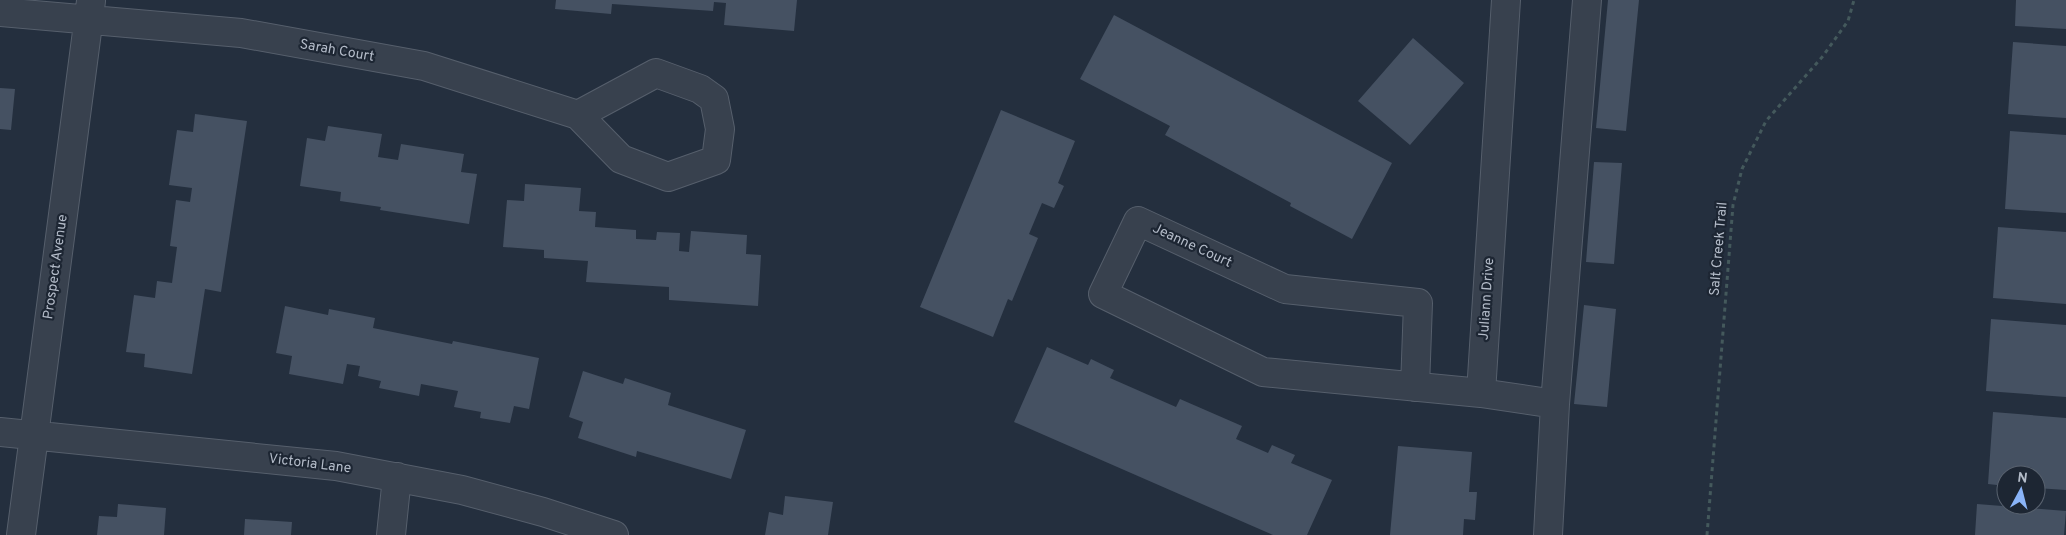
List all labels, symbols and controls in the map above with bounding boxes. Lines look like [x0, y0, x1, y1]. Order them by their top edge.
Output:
street label: Sarah Court [298, 36, 376, 66]
street label: Salt Creek Trail [1706, 201, 1732, 297]
street label: Prospect Avenue [40, 213, 72, 321]
street label: Jeanne Court [1150, 220, 1234, 272]
street label: Juliann Drive [1476, 257, 1498, 341]
street label: Victoria Lane [268, 451, 352, 477]
north arrow [1996, 465, 2046, 515]
text: N [2016, 470, 2028, 488]

